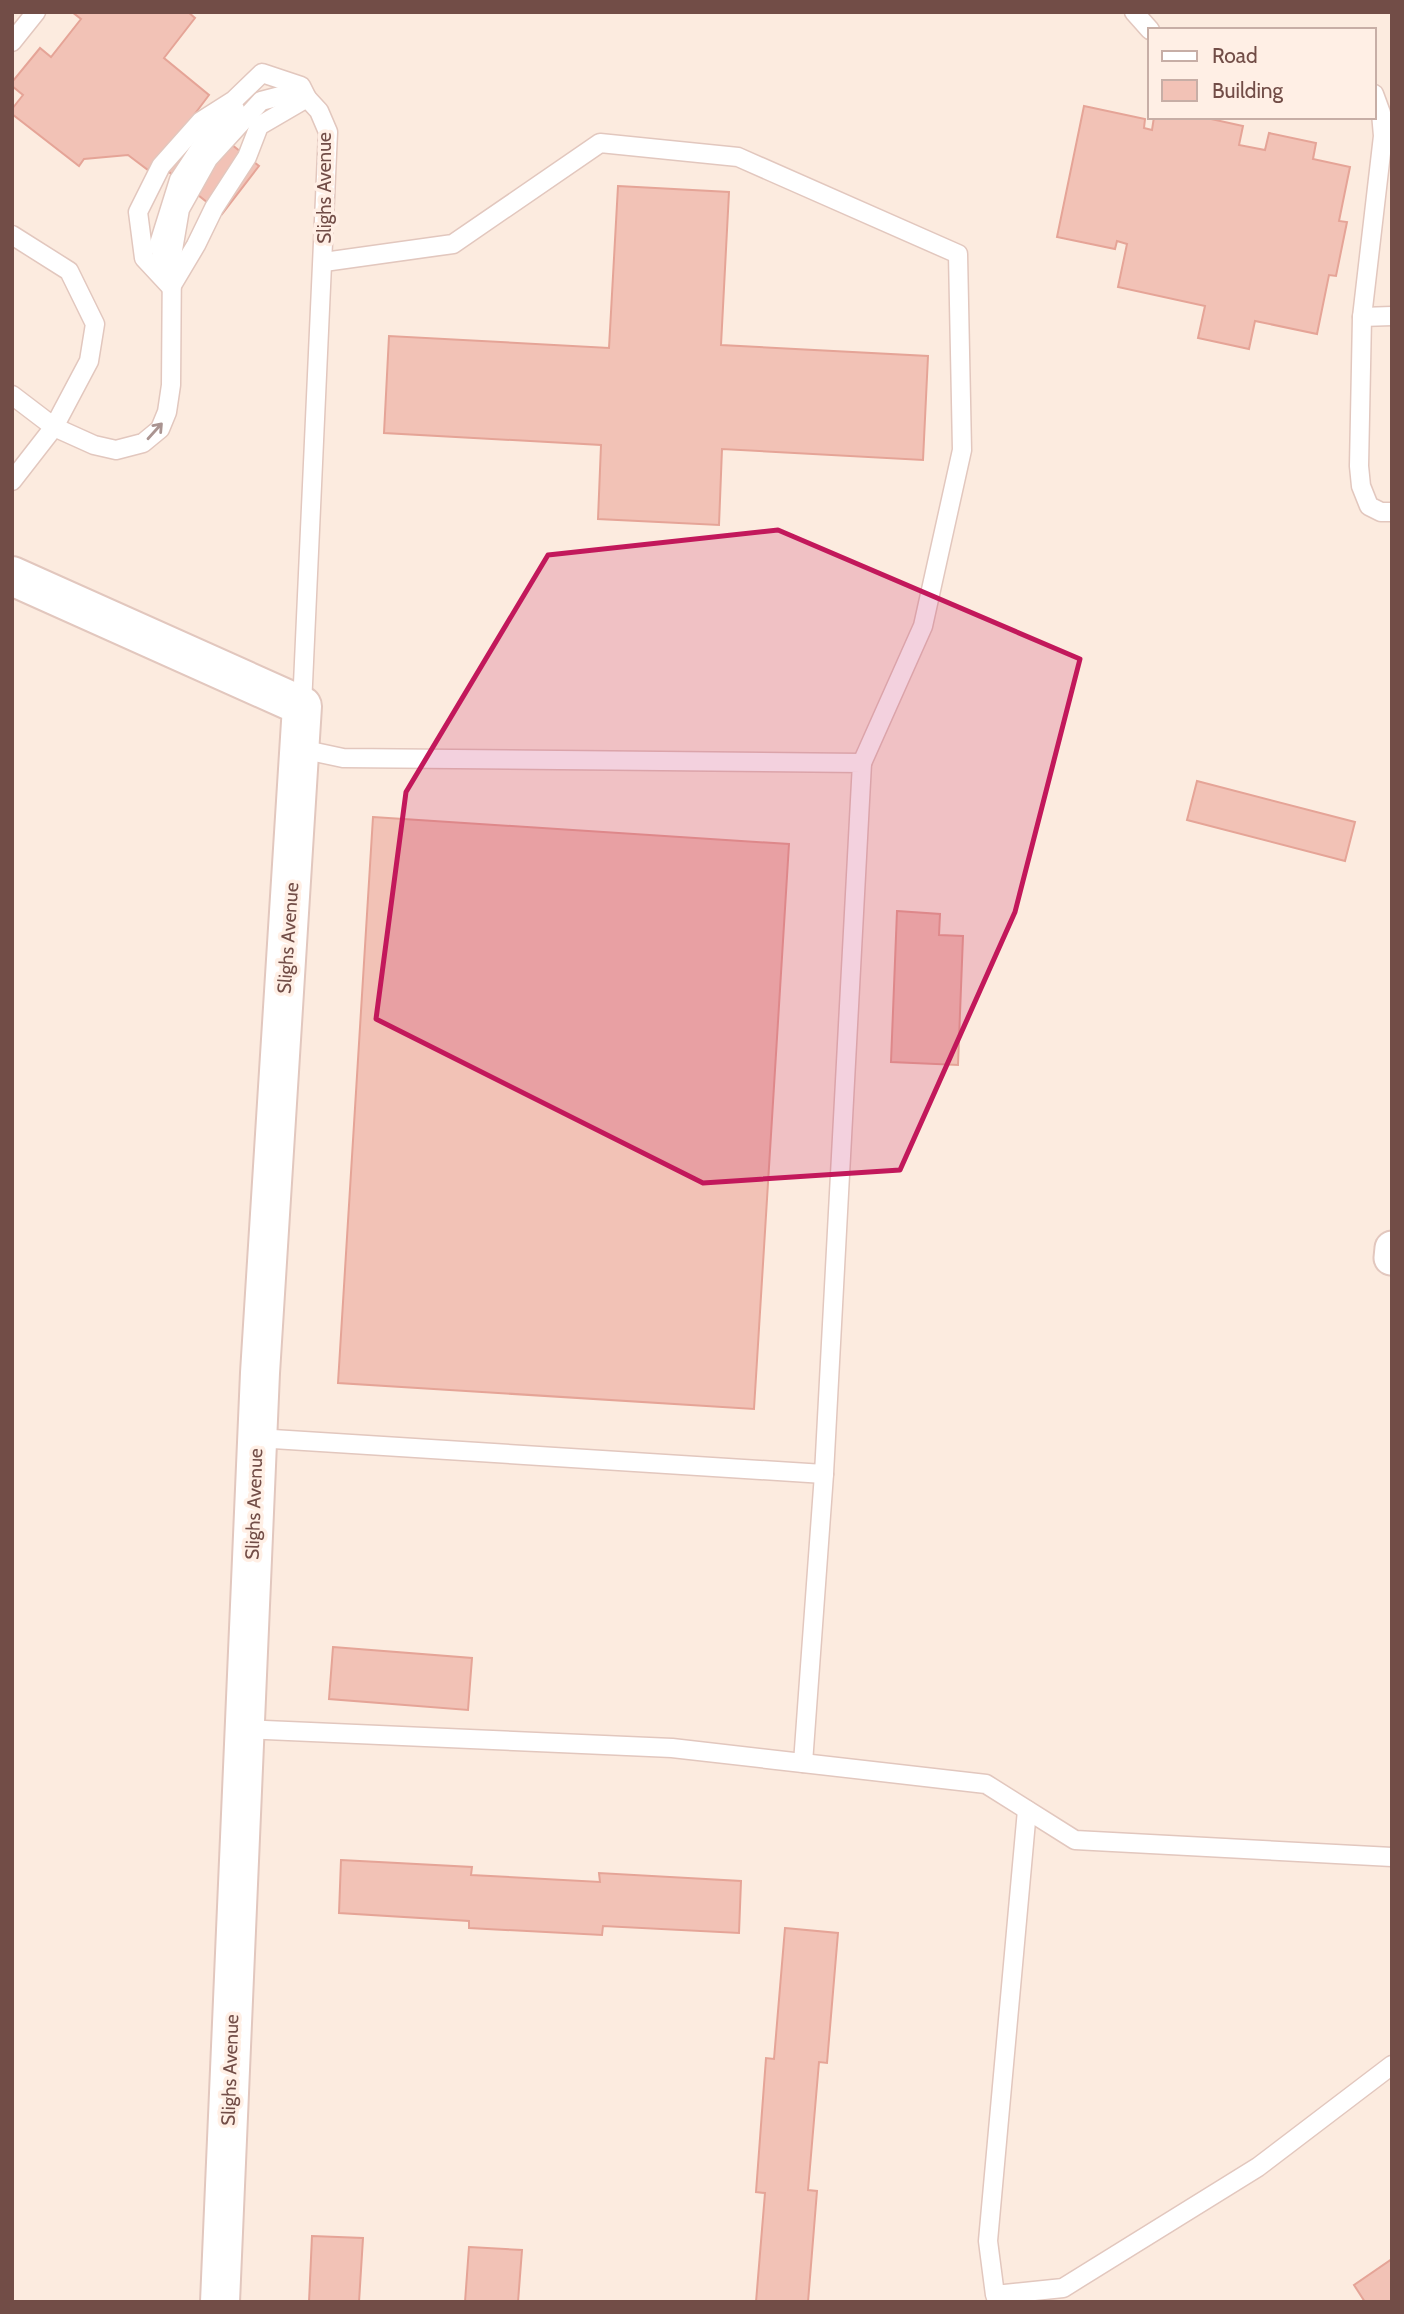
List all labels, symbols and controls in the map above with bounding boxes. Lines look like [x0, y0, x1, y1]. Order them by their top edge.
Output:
legend [1148, 28, 1376, 119]
text: Road [1212, 43, 1258, 68]
text: Building [1212, 78, 1284, 103]
street label: Slighs Avenue [313, 132, 336, 244]
one-way arrow [146, 422, 163, 440]
street label: Slighs Avenue [273, 881, 303, 994]
street label: Slighs Avenue [241, 1448, 267, 1560]
street label: Slighs Avenue [217, 2014, 243, 2126]

